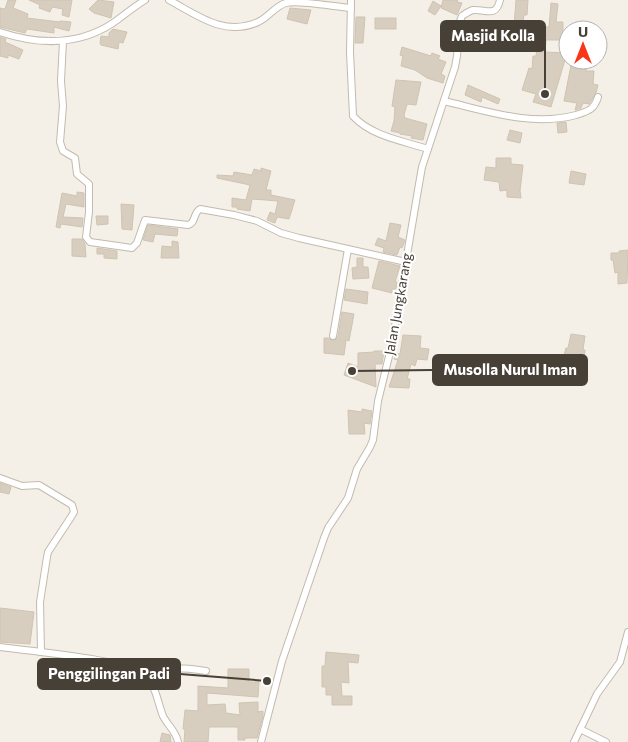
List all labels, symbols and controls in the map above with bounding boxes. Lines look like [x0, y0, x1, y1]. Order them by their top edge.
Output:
north arrow [558, 20, 608, 70]
callout: Masjid Kolla [441, 21, 545, 51]
text: U [578, 23, 588, 40]
text: Masjid Kolla [451, 26, 535, 44]
street label: Jalan Jungkarang [380, 251, 415, 356]
callout: Musolla Nurul Iman [433, 355, 587, 385]
text: Musolla Nurul Iman [443, 360, 577, 378]
callout: Penggilingan Padi [38, 659, 180, 689]
text: Penggilingan Padi [48, 664, 170, 682]

